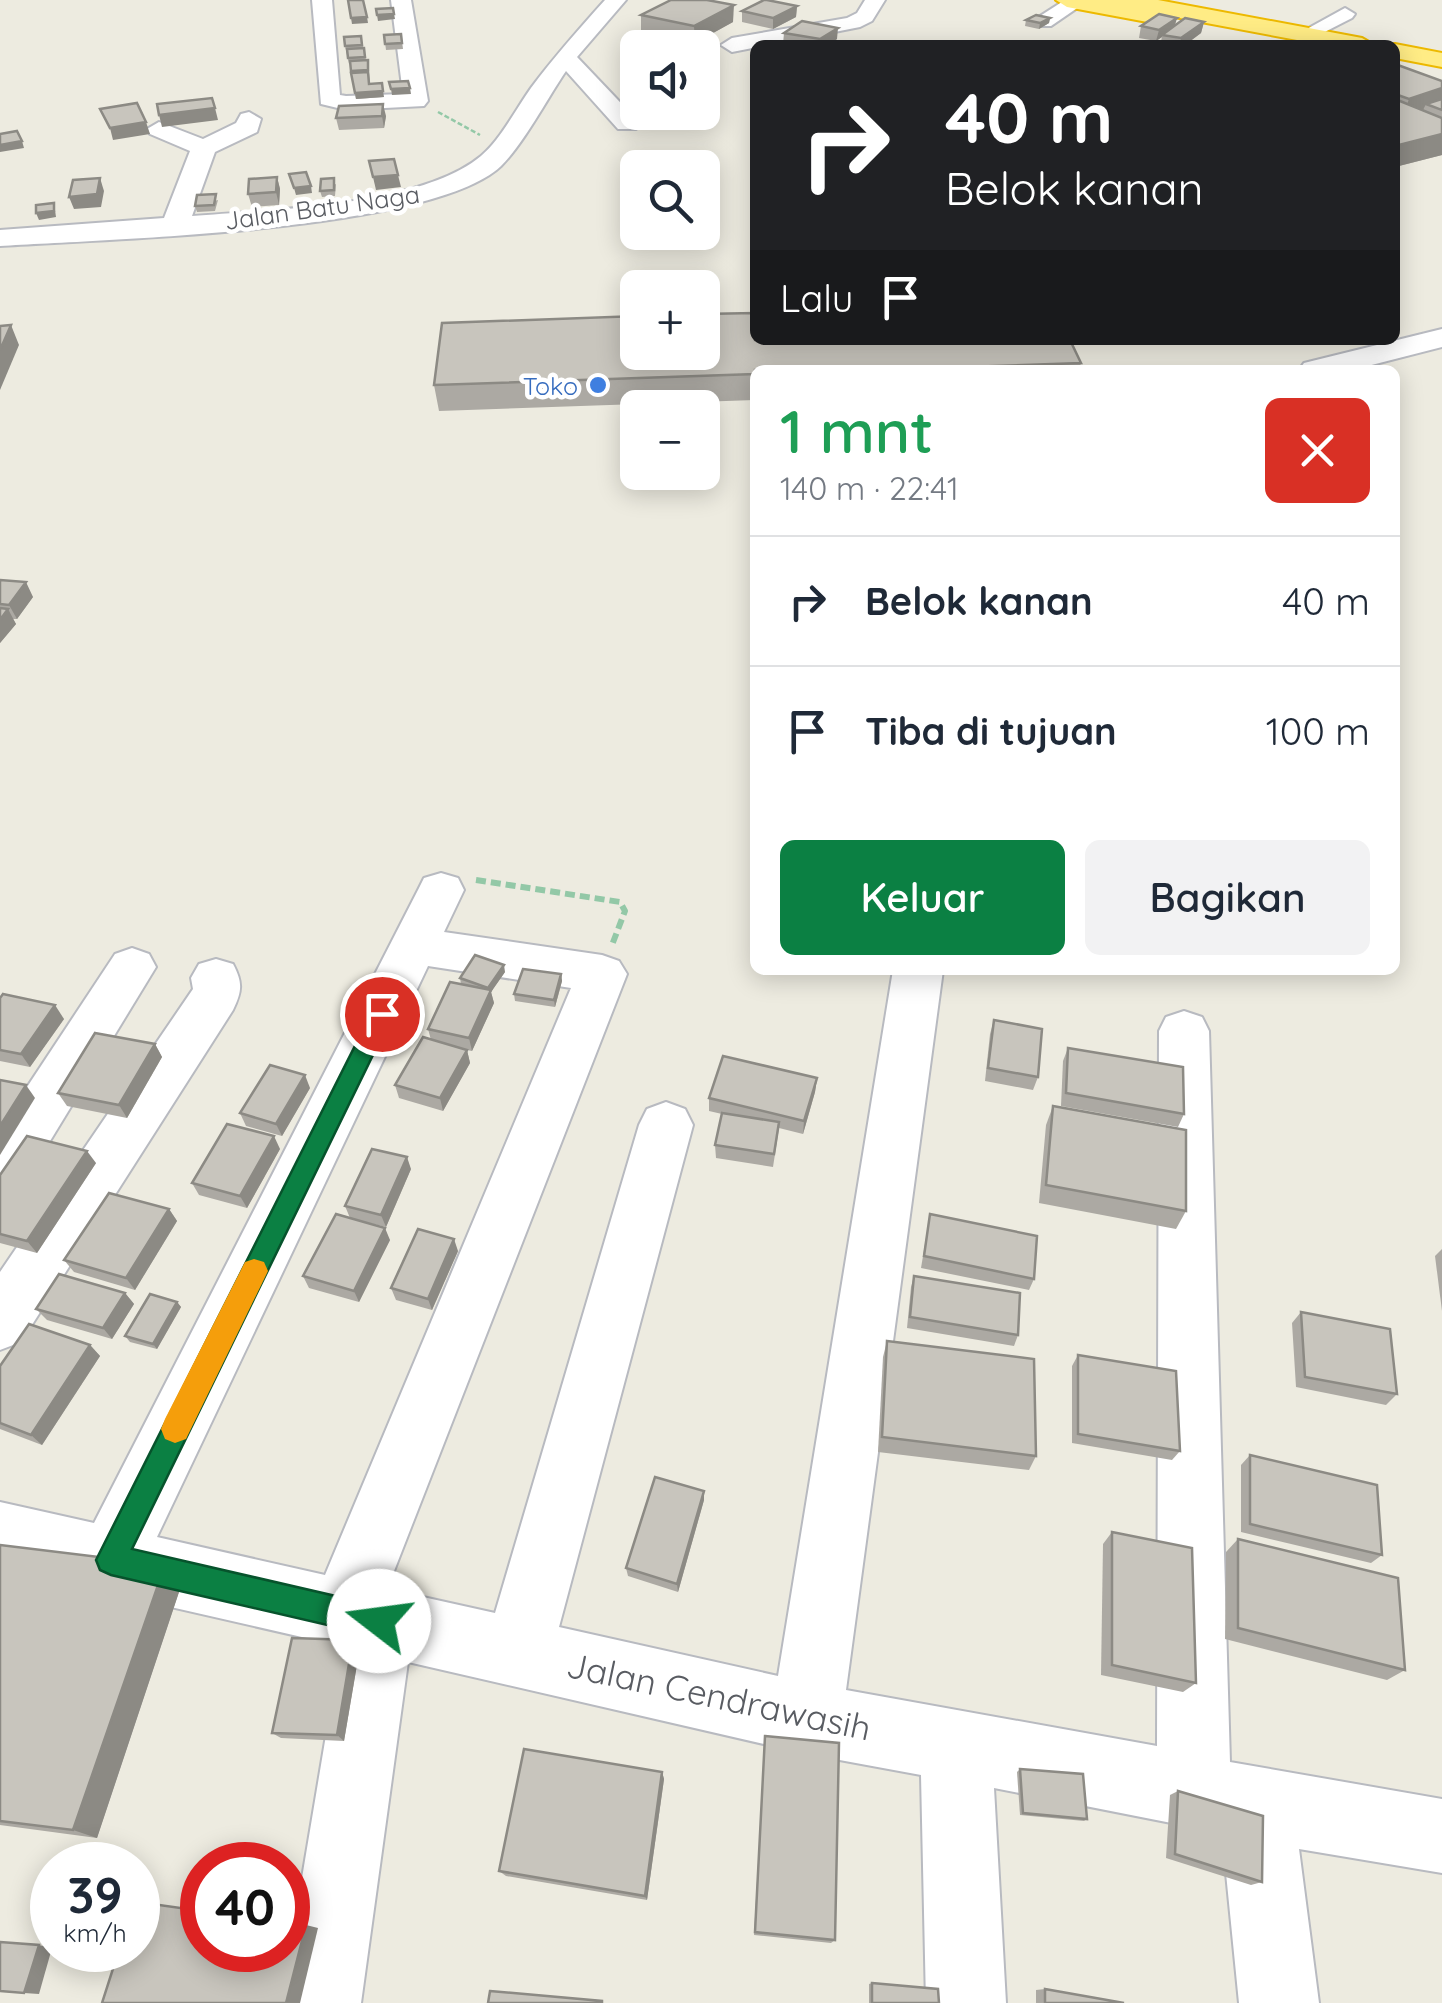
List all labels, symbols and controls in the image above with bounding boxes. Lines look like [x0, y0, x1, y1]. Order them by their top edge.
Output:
map controls [620, 30, 720, 490]
button: sound [620, 30, 720, 130]
text: 40 m [945, 73, 1113, 161]
icon: right [780, 80, 910, 210]
button: search [620, 150, 720, 250]
text: Belok kanan [945, 160, 1204, 216]
street label: Jalan Batu Naga [223, 178, 421, 236]
button: + [620, 270, 720, 370]
icon: arrive [873, 270, 928, 325]
text: Lalu [780, 274, 853, 322]
place label: Toko [523, 370, 578, 401]
marker: Toko [587, 374, 609, 396]
button: − [620, 390, 720, 490]
text: 1 mnt [780, 393, 933, 468]
button: close [1265, 398, 1370, 503]
text: 140 m · 22:41 [780, 468, 959, 508]
icon: right [780, 574, 835, 629]
text: Belok kanan [865, 577, 1093, 625]
text: 40 m [1282, 577, 1370, 625]
icon: arrive [780, 704, 835, 759]
text: Tiba di tujuan [865, 707, 1117, 755]
text: 100 m [1266, 707, 1370, 755]
button: Keluar [780, 840, 1065, 955]
button: Bagikan [1085, 840, 1370, 955]
pin [340, 972, 425, 1057]
icon: arrive [355, 987, 410, 1042]
position arrow [327, 1569, 431, 1673]
street label: Jalan Cendrawasih [563, 1642, 875, 1750]
speed limit sign: 40 [180, 1842, 310, 1972]
text: 39 [67, 1863, 123, 1926]
text: km/h [63, 1917, 127, 1948]

